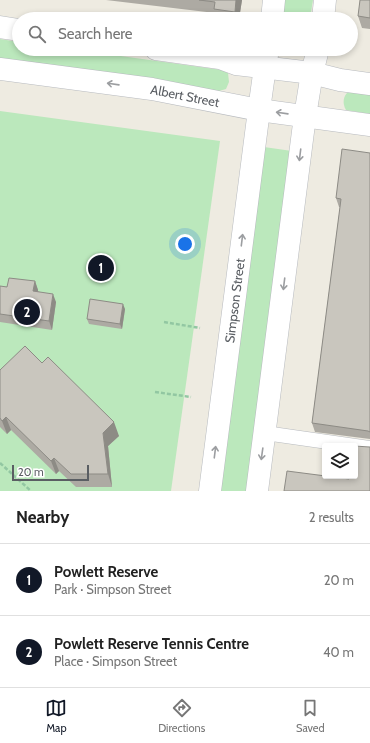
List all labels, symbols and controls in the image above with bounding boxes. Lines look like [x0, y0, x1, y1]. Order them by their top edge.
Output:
search box [12, 12, 358, 56]
icon: search [26, 23, 48, 45]
text: Search here [58, 25, 133, 43]
one-way arrow [107, 80, 120, 88]
street label: Albert Street [149, 81, 221, 110]
one-way arrow [276, 109, 289, 117]
one-way arrow [297, 148, 304, 161]
your location [175, 234, 195, 254]
one-way arrow [238, 234, 246, 247]
pin: 1 [88, 253, 114, 283]
street label: Simpson Street [221, 257, 248, 344]
one-way arrow [280, 277, 288, 290]
pin: 2 [14, 297, 40, 327]
map controls [322, 443, 358, 479]
button: layers [322, 443, 358, 479]
one-way arrow [211, 446, 218, 459]
one-way arrow [258, 448, 266, 461]
scale bar [12, 463, 89, 482]
text: 20 m [18, 465, 44, 479]
text: Nearby [16, 507, 69, 527]
text: 2 results [309, 509, 354, 525]
text: Powlett Reserve [54, 563, 158, 581]
text: 1 [27, 572, 31, 588]
text: 20 m [324, 572, 354, 588]
text: Park · Simpson Street [54, 581, 171, 597]
text: Powlett Reserve Tennis Centre [54, 635, 249, 653]
text: 2 [26, 644, 32, 660]
text: 40 m [323, 644, 354, 660]
text: Place · Simpson Street [54, 653, 177, 669]
tab: Map [45, 697, 67, 735]
tab: Directions [158, 697, 205, 735]
tab: Saved [296, 697, 325, 735]

